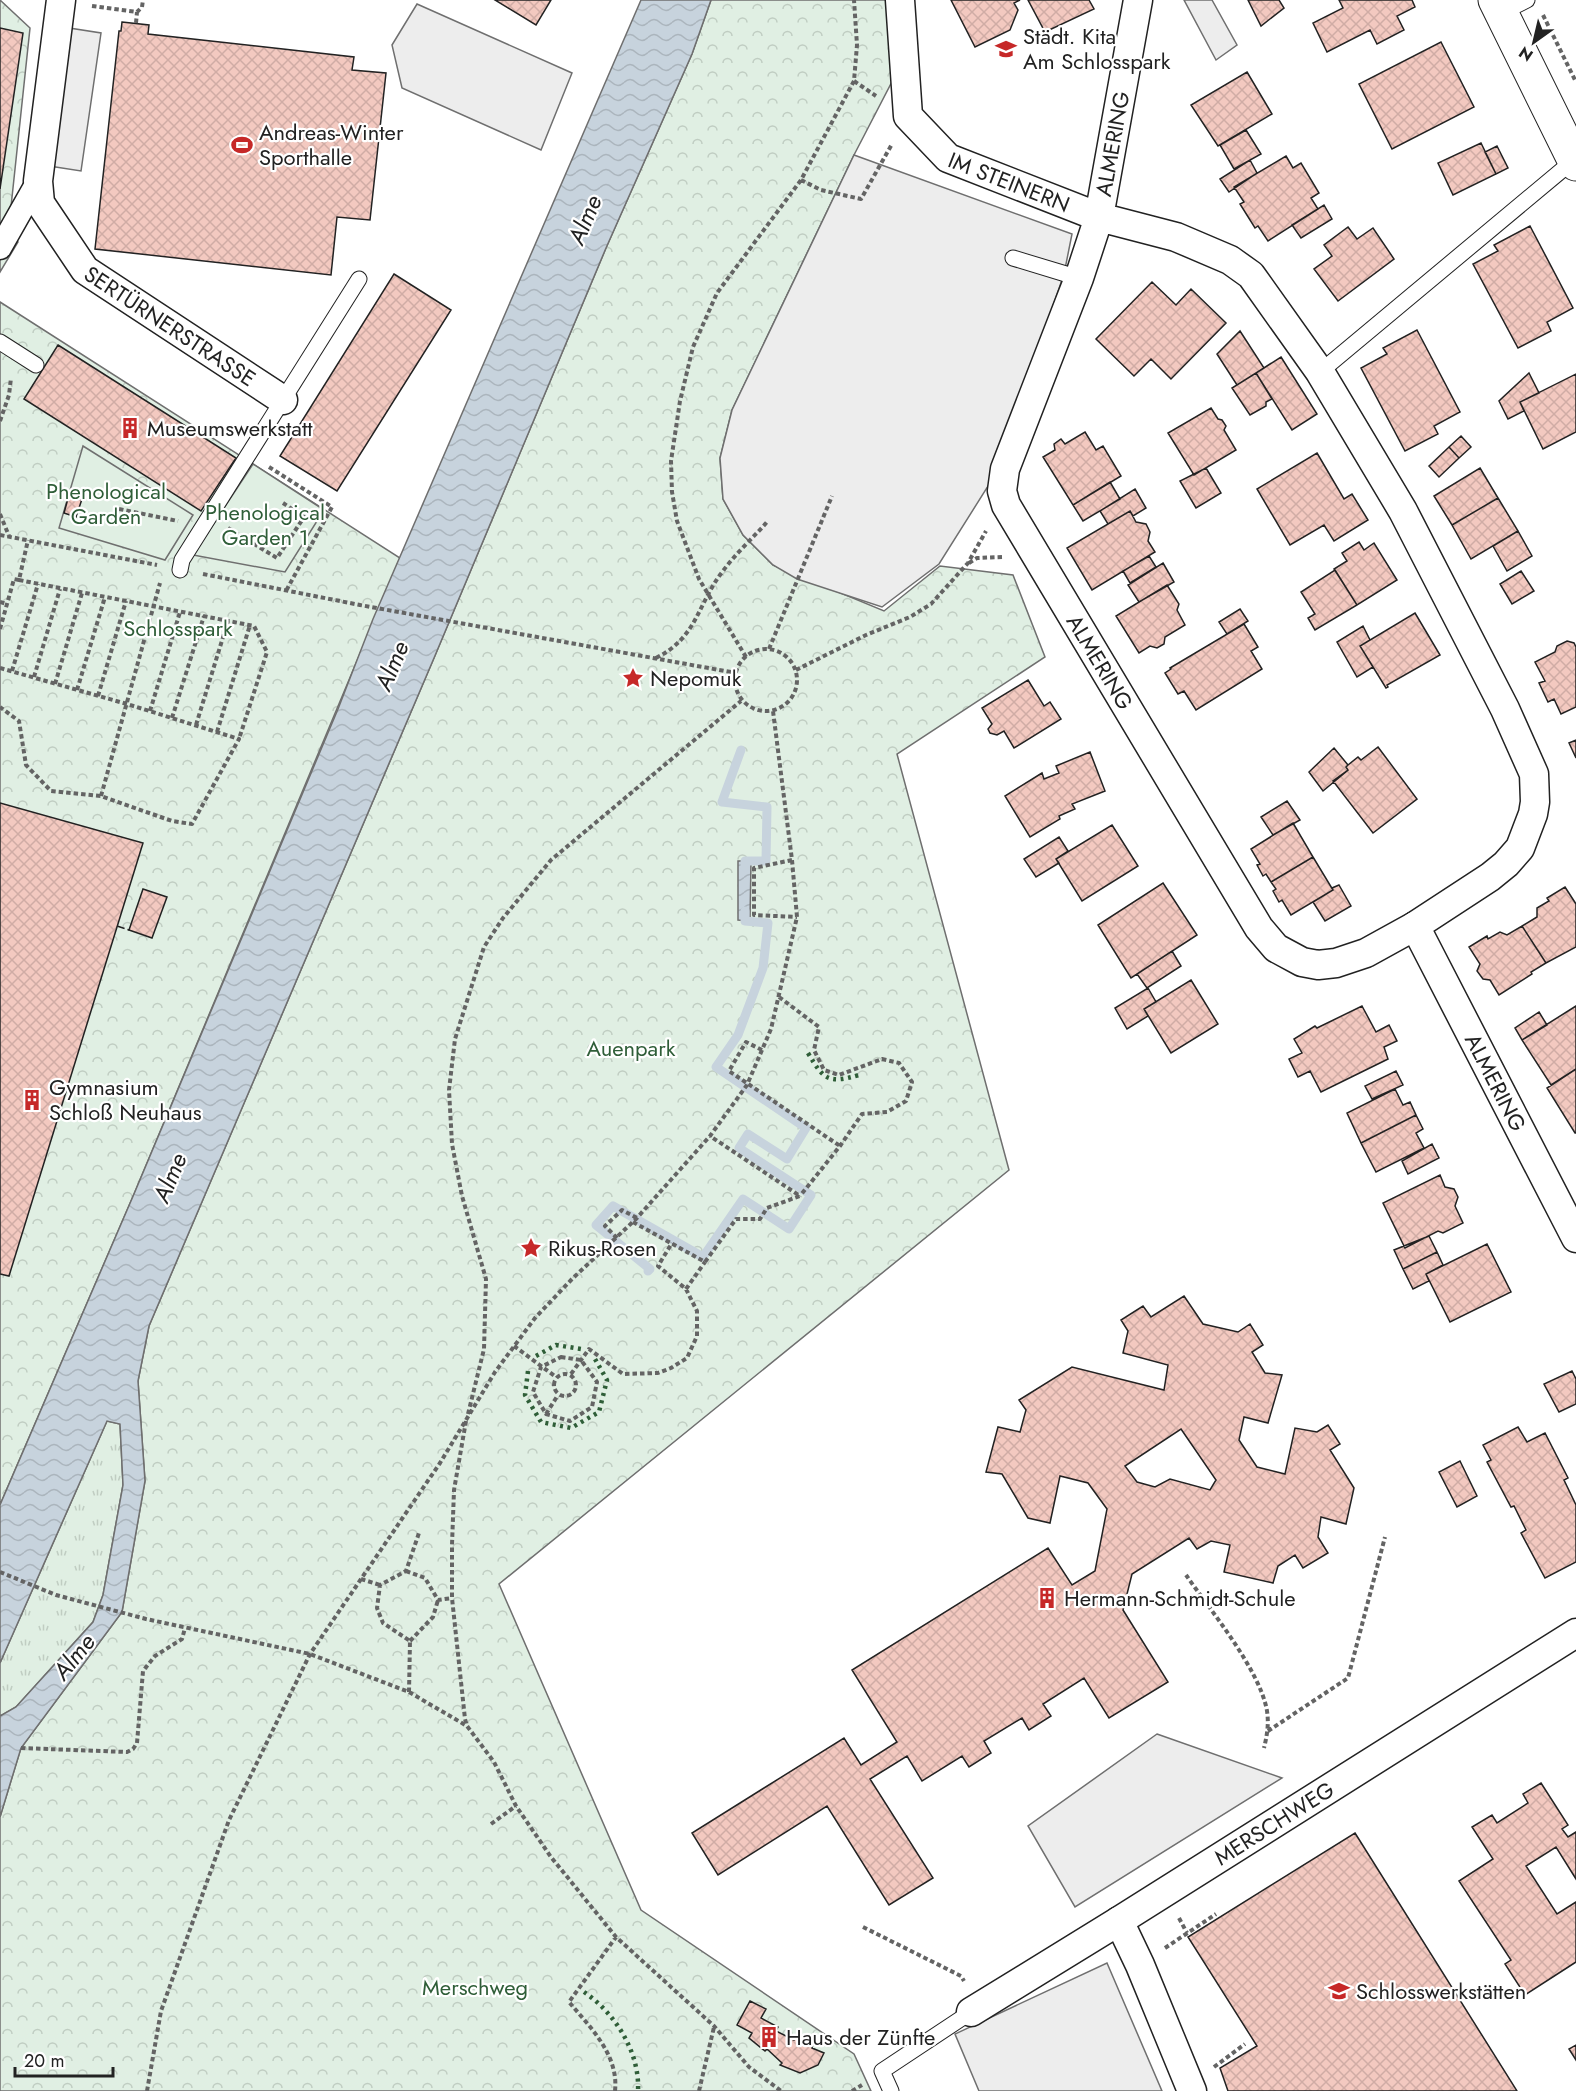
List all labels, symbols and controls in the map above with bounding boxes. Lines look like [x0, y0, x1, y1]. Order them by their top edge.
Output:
north arrow [1504, 12, 1564, 72]
place label: Städt. Kita Am Schlosspark [1023, 20, 1171, 77]
school or university icon: Städt. Kita Am Schlosspark [994, 37, 1018, 61]
text: N [1514, 41, 1538, 67]
street label: ALMERING [1087, 89, 1137, 199]
place label: Andreas-Winter Sporthalle [259, 116, 404, 173]
sports icon: Andreas-Winter Sporthalle [230, 133, 254, 157]
street label: IM STEINERN [944, 144, 1075, 220]
water label: Alme [558, 190, 611, 251]
street label: SERTÜRNERSTRASSE [78, 258, 262, 394]
place label: Museumswerkstatt [147, 412, 313, 444]
building icon: Museumswerkstatt [118, 416, 142, 440]
park label: Phenological Garden [46, 475, 166, 532]
park label: Phenological Garden 1 [205, 496, 325, 553]
street label: ALMERING [1059, 608, 1141, 716]
park label: Schlosspark [123, 612, 233, 644]
water label: Alme [365, 636, 418, 697]
place label: Nepomuk [650, 662, 742, 694]
place icon: Nepomuk [621, 666, 645, 690]
street label: ALMERING [1457, 1028, 1534, 1137]
park label: Auenpark [587, 1032, 676, 1064]
place label: Gymnasium Schloß Neuhaus [49, 1071, 202, 1128]
building icon: Gymnasium Schloß Neuhaus [20, 1088, 44, 1112]
water label: Alme [143, 1148, 196, 1209]
place label: Rikus-Rosen [548, 1232, 657, 1264]
place icon: Rikus-Rosen [519, 1236, 543, 1260]
place label: Hermann-Schmidt-Schule [1064, 1582, 1296, 1614]
building icon: Hermann-Schmidt-Schule [1035, 1586, 1059, 1610]
water label: Alme [43, 1626, 103, 1688]
street label: MERSCHWEG [1208, 1773, 1340, 1873]
park label: Merschweg [422, 1971, 528, 2003]
place label: Schlosswerkstätten [1356, 1975, 1526, 2007]
school or university icon: Schlosswerkstätten [1327, 1979, 1351, 2003]
place label: Haus der Zünfte [786, 2021, 935, 2053]
building icon: Haus der Zünfte [757, 2025, 781, 2049]
scale bar [15, 2040, 112, 2078]
text: 20 m [24, 2048, 64, 2074]

